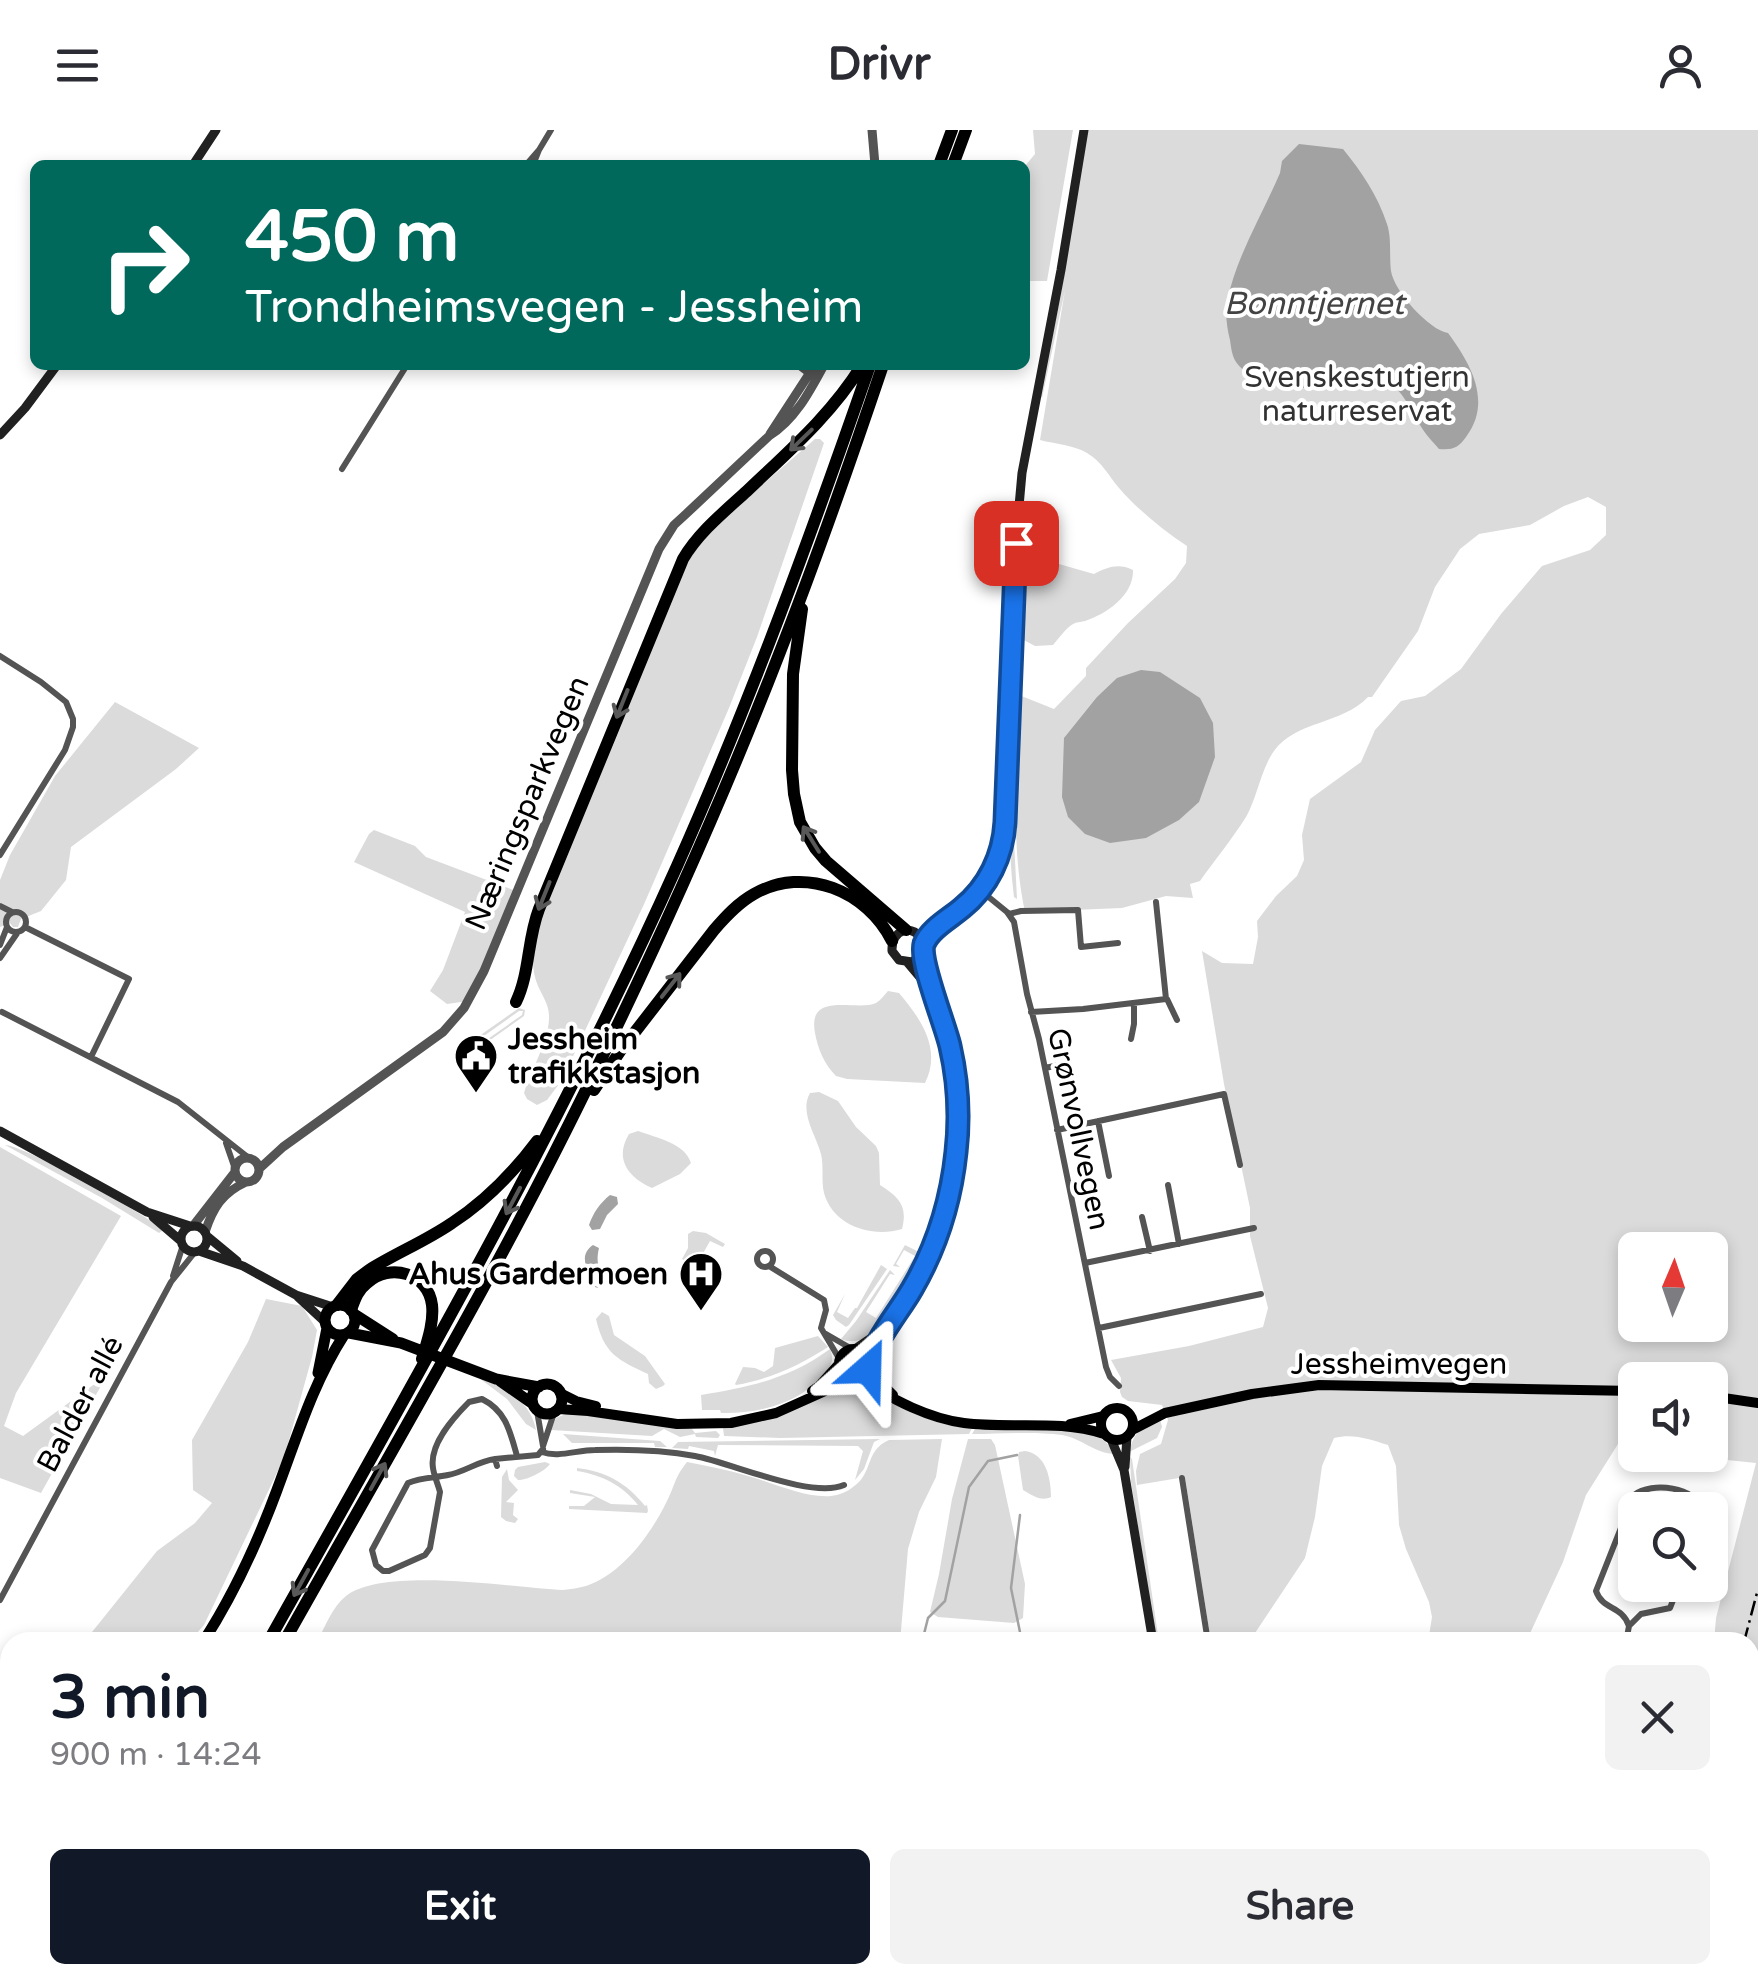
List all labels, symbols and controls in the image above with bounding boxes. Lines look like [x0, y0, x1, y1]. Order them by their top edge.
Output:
icon: menu [50, 38, 105, 93]
text: Drivr [828, 38, 930, 92]
icon: person [1653, 38, 1708, 93]
text: 450 m [245, 196, 459, 280]
icon: right [80, 200, 210, 330]
text: Trondheimsvegen - Jessheim [245, 281, 863, 335]
water label: Bonntjernet [1224, 285, 1408, 323]
park label: Svenskestutjern naturreservat [1244, 359, 1470, 430]
one-way arrow [789, 428, 813, 452]
pin [974, 501, 1059, 586]
icon: arrive [989, 516, 1044, 571]
street label: Næringsparkvegen [457, 671, 598, 936]
one-way arrow [612, 688, 630, 719]
one-way arrow [800, 825, 821, 854]
one-way arrow [534, 881, 552, 911]
one-way arrow [660, 973, 682, 999]
place label: Jessheim trafikkstasjon [507, 1021, 700, 1092]
street label: Grønvollvegen [1039, 1025, 1118, 1234]
public building icon: Jessheim trafikkstasjon [453, 1033, 499, 1094]
one-way arrow [502, 1186, 522, 1216]
north arrow [1618, 1232, 1728, 1342]
map controls [1618, 1232, 1728, 1602]
hospital icon: Ahus Gardermoen [678, 1251, 724, 1312]
place label: Ahus Gardermoen [408, 1256, 668, 1293]
position arrow [816, 1317, 920, 1421]
street label: Balder allé [29, 1330, 132, 1479]
street label: Jessheimvegen [1291, 1346, 1507, 1383]
button: sound [1618, 1362, 1728, 1472]
one-way arrow [368, 1462, 388, 1491]
button: search [1618, 1492, 1728, 1602]
one-way arrow [291, 1568, 311, 1597]
text: 3 min [50, 1662, 210, 1734]
button: close [1605, 1665, 1710, 1770]
text: 900 m · 14:24 [50, 1736, 262, 1774]
button: Exit [50, 1849, 870, 1964]
button: Share [890, 1849, 1710, 1964]

